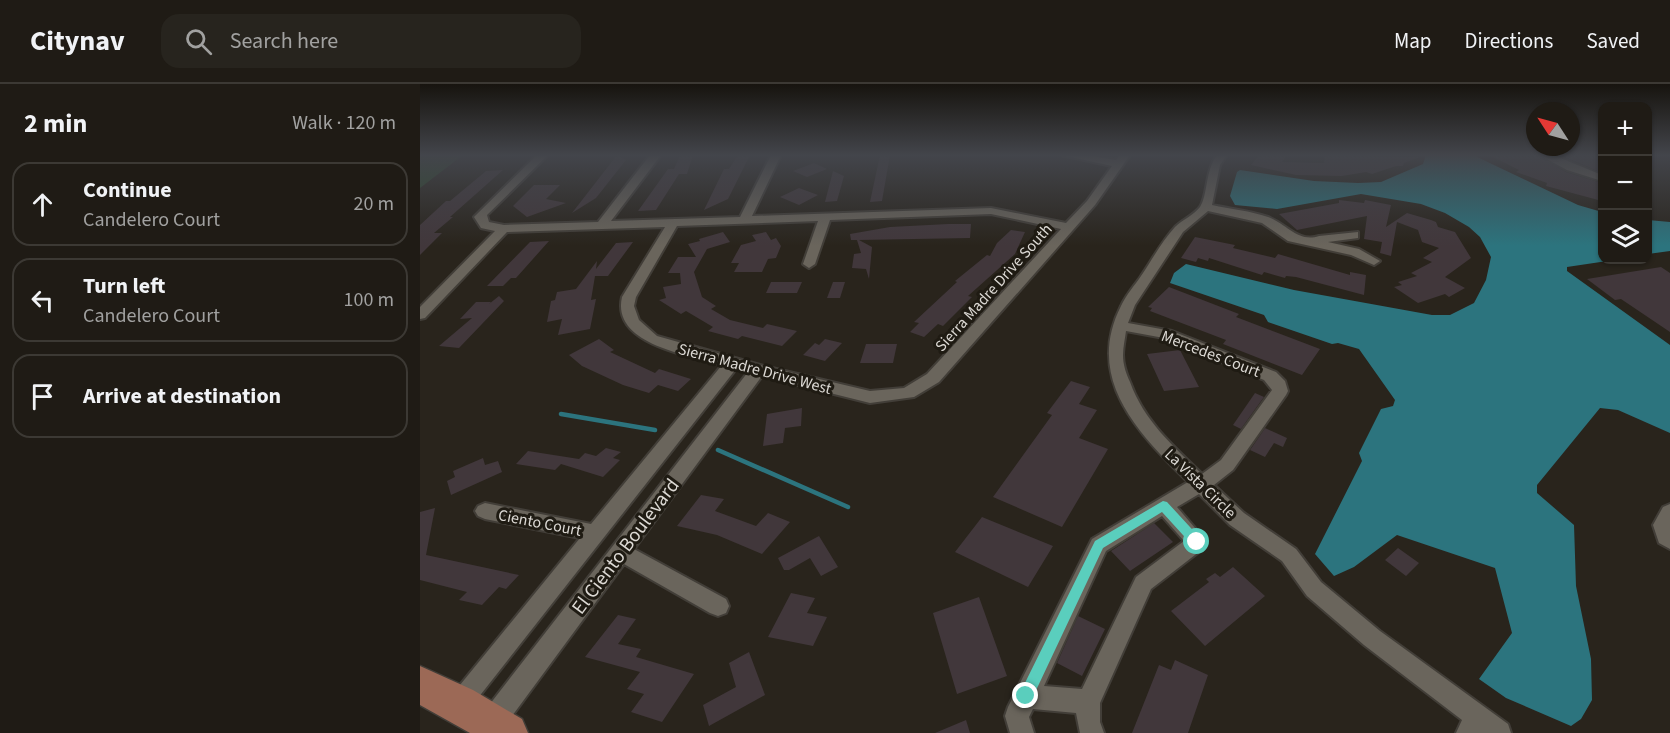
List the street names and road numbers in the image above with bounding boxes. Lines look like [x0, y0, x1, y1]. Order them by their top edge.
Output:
street label: Sierra Madre Drive South [930, 219, 1057, 356]
street label: Mercedes Court [1158, 325, 1264, 383]
street label: Sierra Madre Drive West [676, 338, 834, 400]
street label: La Vista Circle [1160, 444, 1241, 524]
street label: El Ciento Boulevard [565, 473, 686, 620]
street label: Ciento Court [496, 504, 584, 542]

